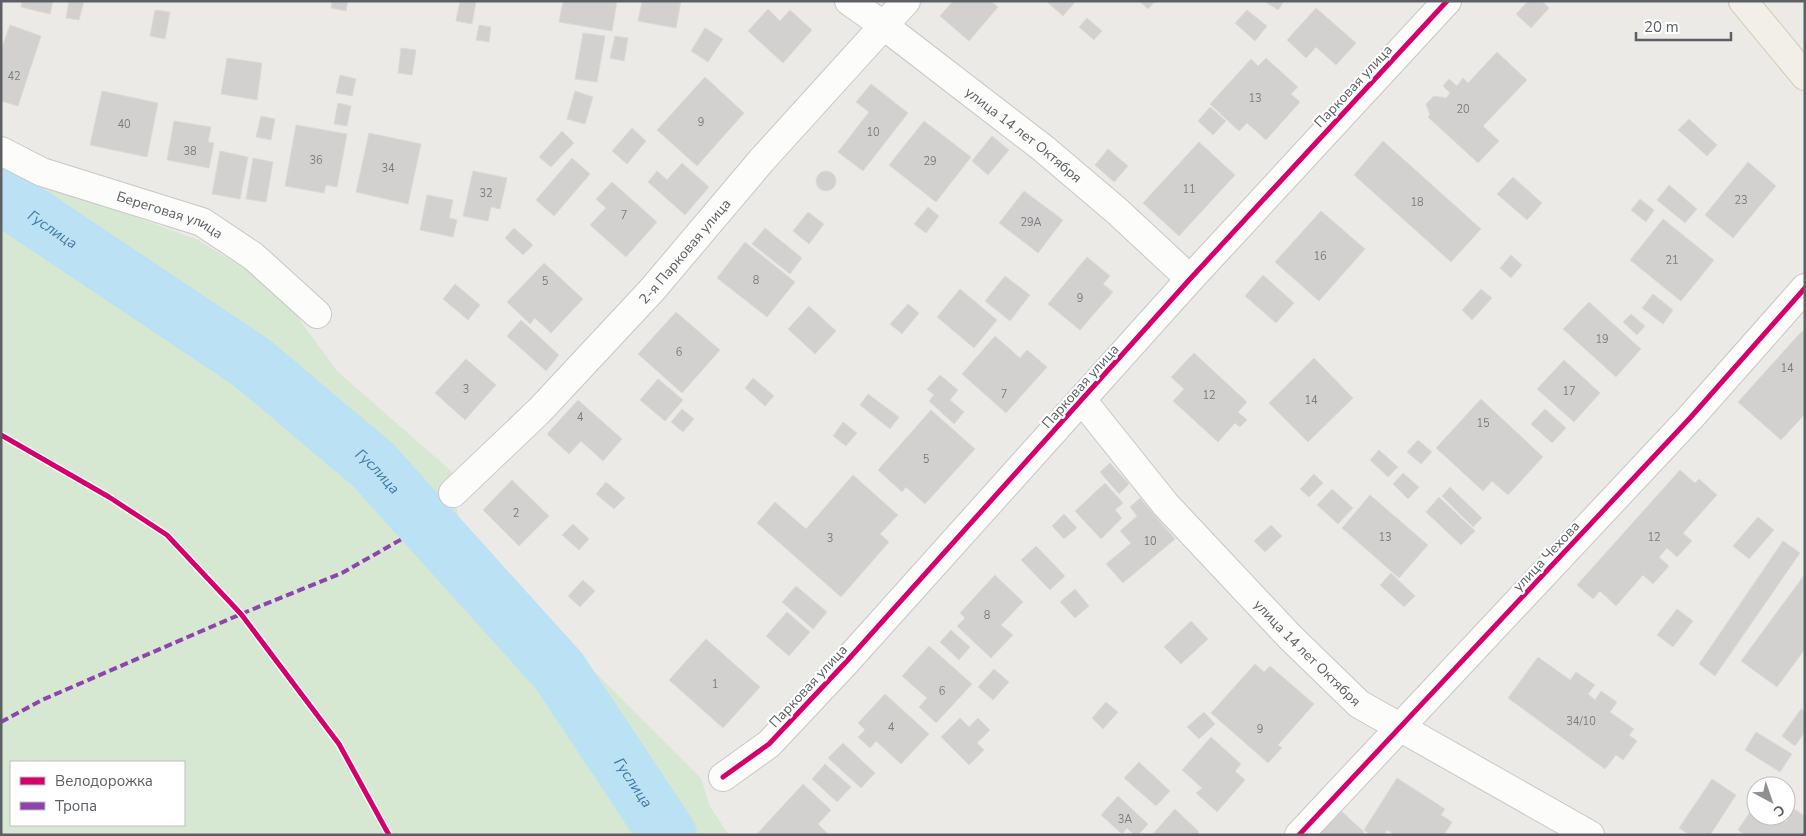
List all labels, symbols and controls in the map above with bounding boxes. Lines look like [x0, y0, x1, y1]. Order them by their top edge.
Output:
scale bar [1636, 10, 1731, 42]
text: 20 m [1644, 17, 1679, 37]
street label: Парковая улица [1310, 41, 1397, 132]
house number: 42 [7, 69, 21, 84]
street label: улица 14 лет Октября [961, 83, 1086, 187]
house number: 13 [1248, 91, 1262, 106]
house number: 20 [1456, 102, 1470, 117]
house number: 9 [698, 115, 704, 130]
house number: 40 [117, 117, 131, 132]
house number: 10 [866, 125, 880, 140]
house number: 38 [183, 144, 197, 159]
house number: 36 [309, 153, 323, 168]
house number: 29 [923, 154, 937, 169]
house number: 34 [381, 161, 395, 176]
house number: 11 [1182, 182, 1196, 197]
house number: 32 [479, 186, 493, 201]
street label: Береговая улица [114, 187, 226, 243]
house number: 23 [1734, 193, 1748, 208]
street label: 2-я Парковая улица [635, 195, 735, 308]
house number: 18 [1410, 195, 1424, 210]
water label: Гуслица [24, 206, 81, 253]
house number: 7 [621, 208, 627, 223]
house number: 29А [1020, 215, 1042, 230]
house number: 16 [1313, 249, 1327, 264]
house number: 21 [1665, 253, 1679, 268]
house number: 8 [753, 273, 760, 288]
house number: 5 [542, 274, 549, 289]
house number: 9 [1077, 291, 1083, 306]
house number: 19 [1595, 332, 1609, 347]
street label: Парковая улица [1037, 340, 1123, 432]
house number: 6 [676, 345, 683, 360]
house number: 14 [1780, 361, 1794, 376]
house number: 3 [463, 382, 469, 397]
house number: 17 [1562, 384, 1576, 399]
house number: 7 [1001, 387, 1007, 402]
house number: 12 [1202, 388, 1216, 403]
house number: 14 [1304, 393, 1318, 408]
house number: 4 [577, 410, 584, 425]
house number: 15 [1476, 416, 1490, 431]
water label: Гуслица [351, 444, 404, 498]
house number: 5 [923, 452, 930, 467]
house number: 2 [513, 506, 519, 521]
street label: улица Чехова [1509, 517, 1584, 596]
house number: 13 [1378, 530, 1392, 545]
house number: 12 [1647, 530, 1661, 545]
house number: 3 [827, 531, 833, 546]
house number: 10 [1143, 534, 1157, 549]
street label: улица 14 лет Октября [1249, 595, 1365, 711]
house number: 8 [984, 608, 991, 623]
street label: Парковая улица [765, 641, 852, 732]
house number: 1 [712, 677, 718, 692]
house number: 6 [939, 684, 946, 699]
house number: 34/10 [1566, 714, 1596, 729]
house number: 4 [888, 720, 895, 735]
house number: 9 [1257, 722, 1263, 737]
water label: Гуслица [609, 754, 657, 812]
legend [10, 761, 185, 826]
text: Велодорожка [55, 771, 153, 791]
north arrow [1746, 776, 1796, 826]
text: Тропа [55, 796, 97, 816]
text: С [1769, 800, 1789, 821]
house number: 3А [1118, 812, 1132, 827]

